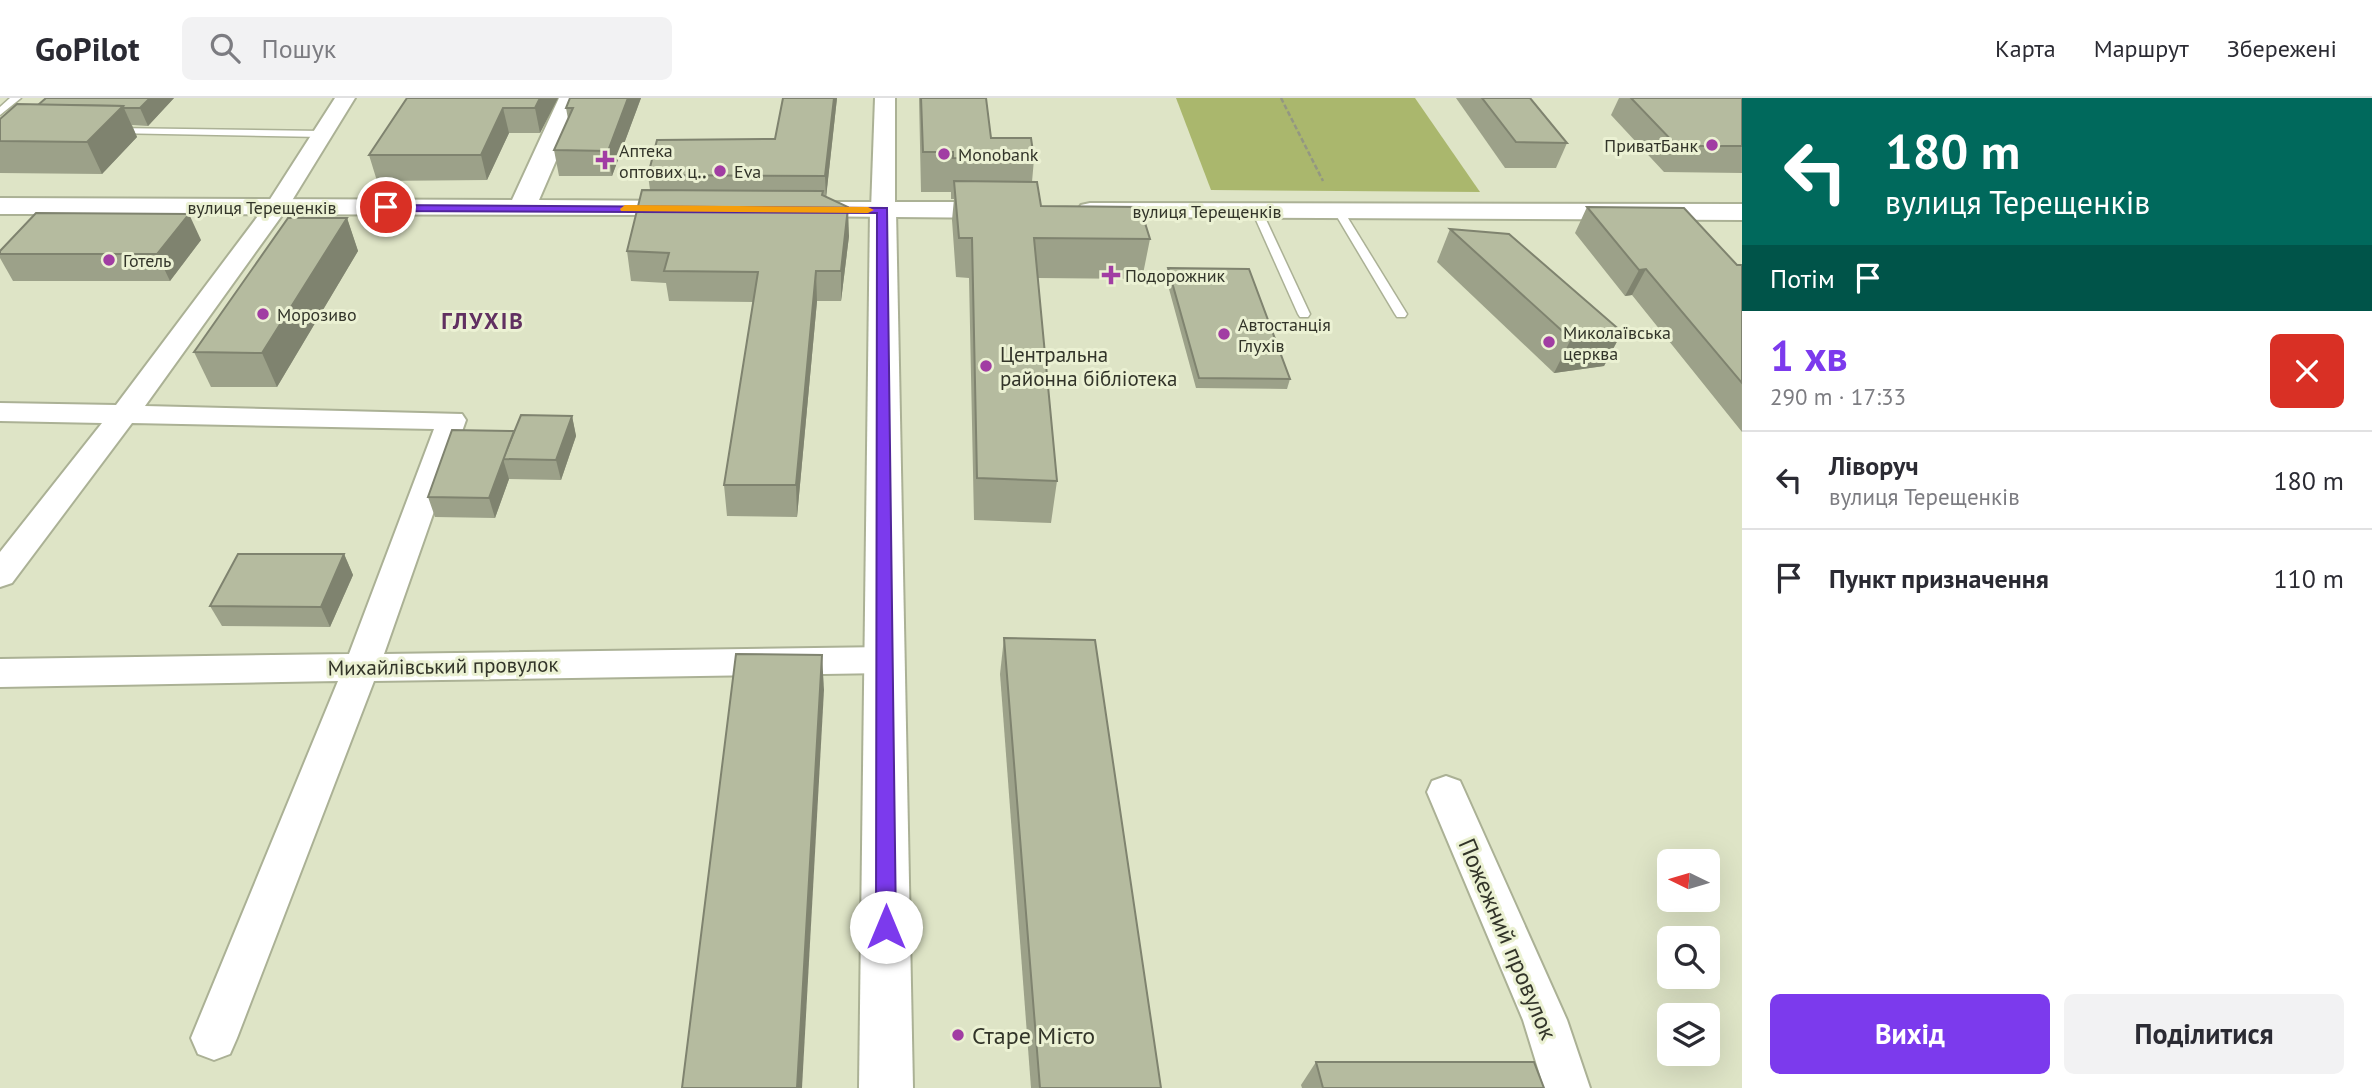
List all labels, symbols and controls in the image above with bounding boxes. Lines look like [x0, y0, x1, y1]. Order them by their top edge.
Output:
search box [182, 17, 672, 80]
text: GoPilot [35, 27, 140, 70]
icon: search [206, 29, 244, 67]
text: Пошук [262, 32, 336, 65]
text: Карта [1995, 33, 2056, 64]
text: Маршрут [2094, 33, 2189, 64]
text: Збережені [2227, 33, 2337, 64]
text: 180 m [1885, 119, 2020, 183]
icon: left [1770, 126, 1861, 217]
place label: ПриватБанк [1604, 134, 1698, 157]
marker: ПриватБанк [1704, 137, 1720, 153]
place label: Аптека оптових ц‥ [619, 139, 707, 183]
place label: Monobank [958, 143, 1039, 166]
marker: Monobank [936, 146, 952, 162]
marker: Аптека оптових ц‥ [597, 152, 613, 168]
place label: Eva [734, 160, 761, 183]
marker: Eva [712, 163, 728, 179]
pin [356, 177, 416, 237]
text: вулиця Терещенків [1885, 181, 2150, 223]
icon: arrive [367, 188, 405, 226]
street label: вулиця Терещенків [187, 196, 337, 219]
street label: вулиця Терещенків [1132, 200, 1282, 223]
place label: Готель [123, 249, 171, 272]
marker: Готель [101, 252, 117, 268]
icon: arrive [1849, 259, 1887, 297]
text: Потім [1770, 262, 1835, 295]
place label: Подорожник [1125, 264, 1225, 287]
marker: Подорожник [1103, 267, 1119, 283]
place label: Морозиво [277, 303, 357, 326]
marker: Морозиво [255, 306, 271, 322]
district label: ГЛУХІВ [441, 306, 525, 335]
place label: Автостанція Глухів [1238, 313, 1331, 357]
place label: Миколаївська церква [1563, 321, 1671, 365]
marker: Автостанція Глухів [1216, 326, 1232, 342]
text: 1 хв [1770, 328, 1848, 383]
marker: Миколаївська церква [1541, 334, 1557, 350]
button: close [2270, 334, 2344, 408]
place label: Центральна районна бібліотека [1000, 341, 1177, 392]
marker: Центральна районна бібліотека [978, 358, 994, 374]
text: 290 m · 17:33 [1770, 382, 1906, 411]
text: Ліворуч [1829, 449, 1919, 482]
icon: left [1770, 461, 1808, 499]
text: 180 m [2273, 464, 2344, 497]
text: вулиця Терещенків [1829, 482, 2020, 511]
icon: arrive [1770, 559, 1808, 597]
text: Пункт призначення [1829, 562, 2049, 595]
text: 110 m [2273, 562, 2344, 595]
street label: Михайлівський провулок [327, 650, 559, 682]
street label: Пожежний провулок [1452, 834, 1565, 1045]
north arrow [1657, 849, 1720, 912]
map controls [1657, 849, 1720, 1066]
position arrow [849, 890, 923, 964]
button: search [1657, 926, 1720, 989]
button: Вихід [1770, 994, 2050, 1074]
button: Поділитися [2064, 994, 2344, 1074]
button: layers [1657, 1003, 1720, 1066]
place label: Старе Місто [972, 1020, 1095, 1051]
marker: Старе Місто [950, 1027, 966, 1043]

